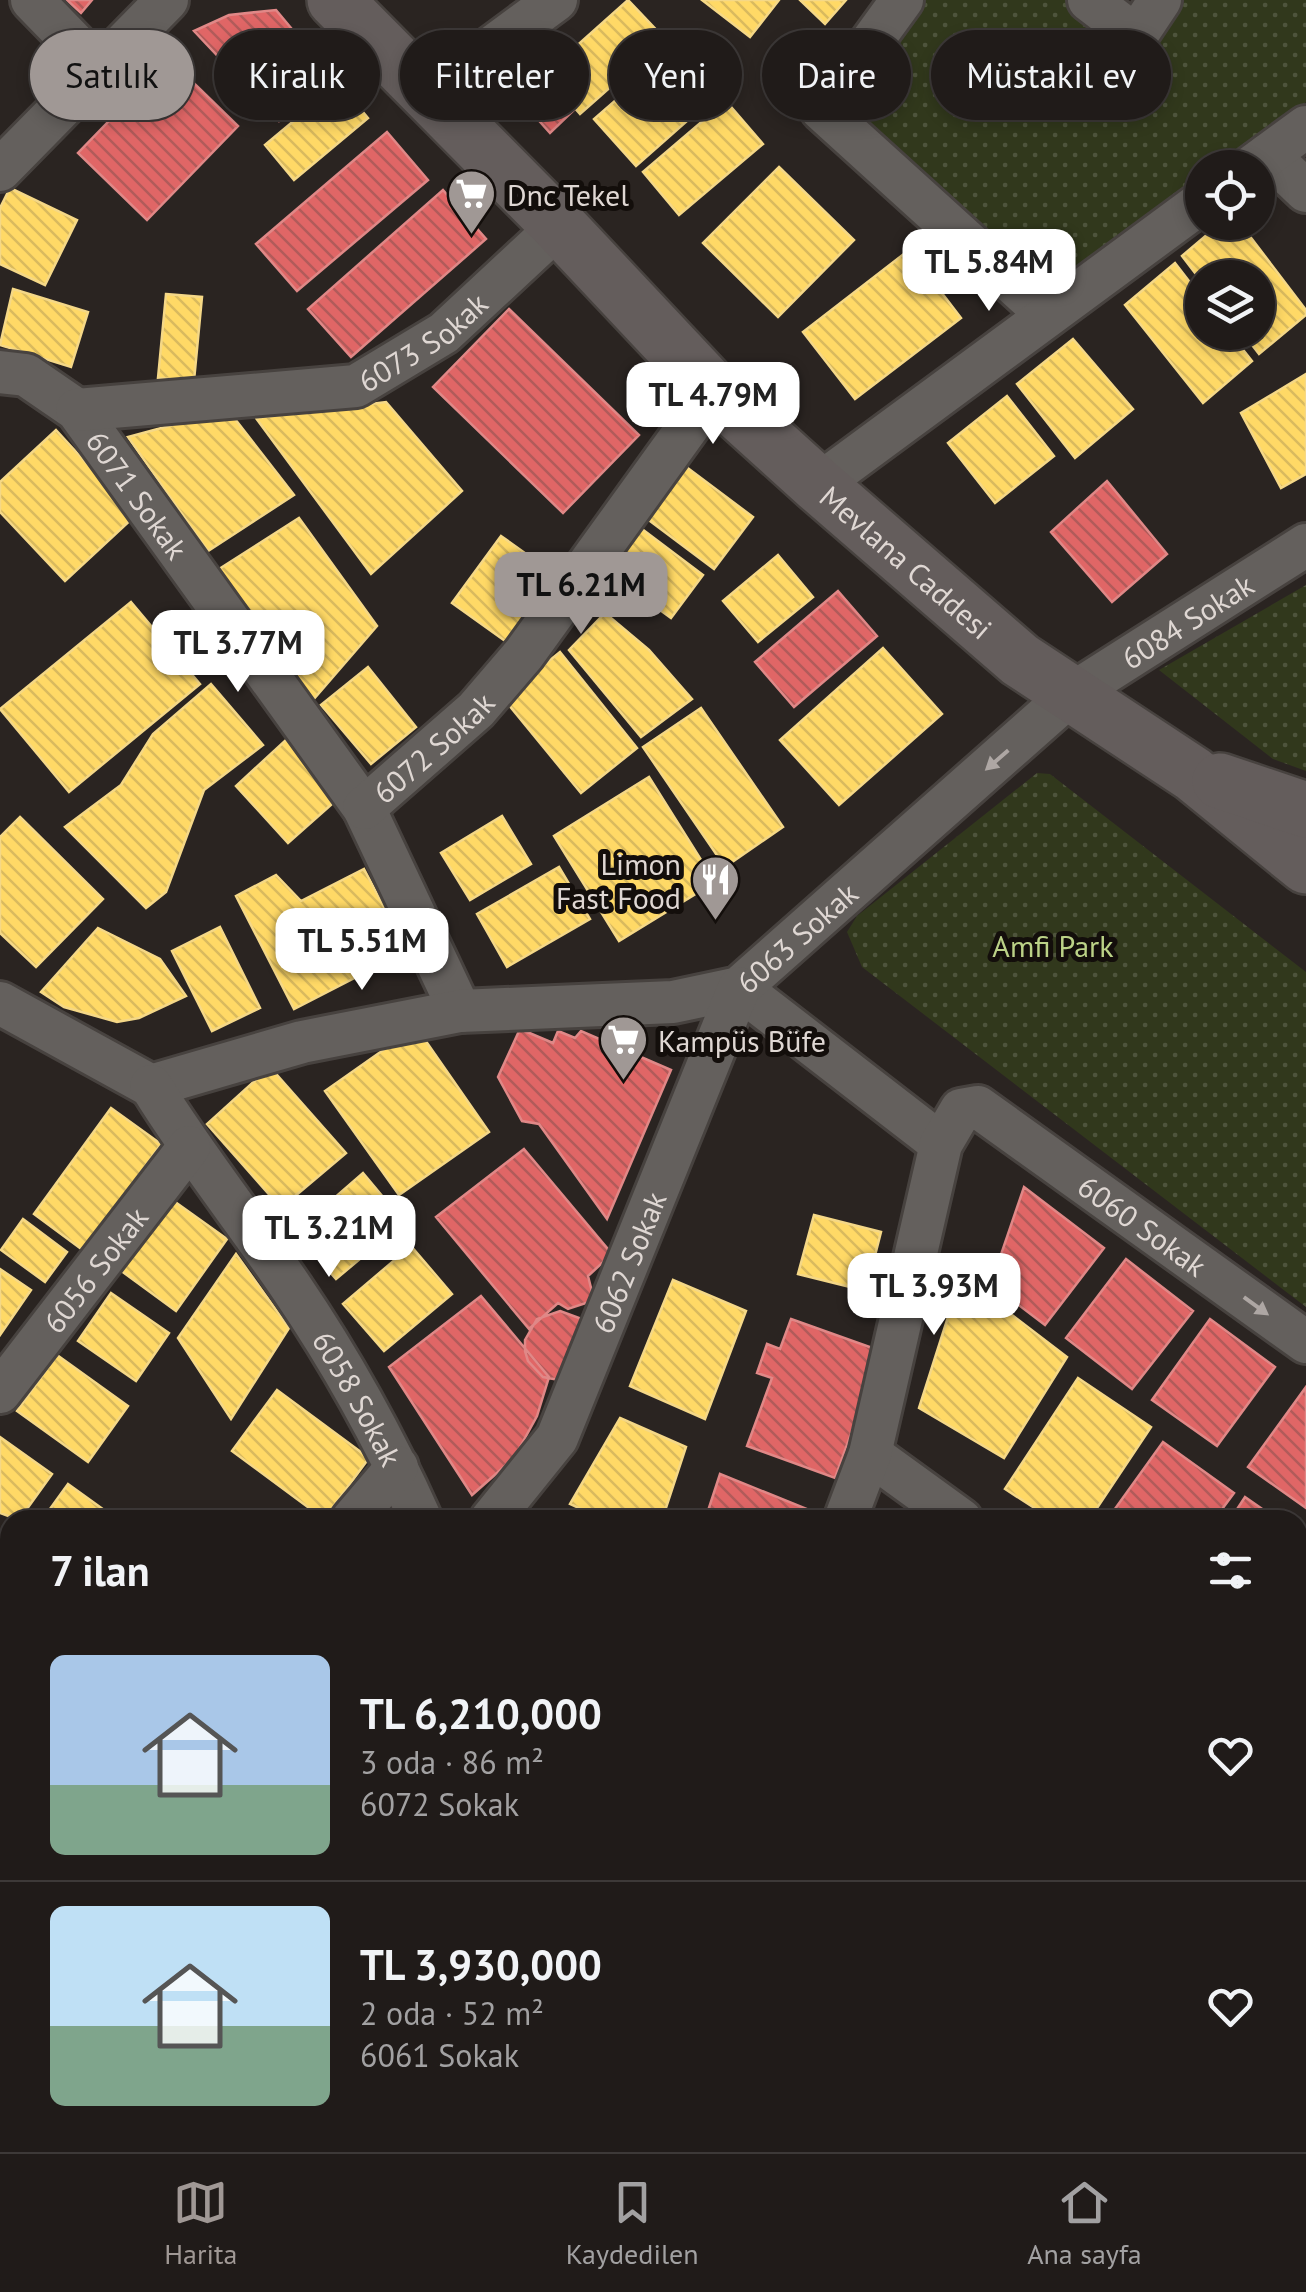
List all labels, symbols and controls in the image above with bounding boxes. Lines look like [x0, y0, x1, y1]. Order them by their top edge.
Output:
chip: Satılık [30, 30, 194, 120]
chip: Kiralık [214, 30, 380, 120]
chip: Filtreler [400, 30, 589, 120]
chip: Yeni [609, 30, 742, 120]
chip: Daire [762, 30, 911, 120]
chip: Müstakil ev [931, 30, 1171, 120]
map controls [1185, 150, 1275, 350]
button: locate [1185, 150, 1275, 240]
supermarket icon: Dnc Tekel [446, 168, 498, 236]
place label: Dnc Tekel [507, 175, 629, 214]
pin: TL 5.84M [886, 229, 1092, 314]
text: TL 5.84M [925, 240, 1054, 282]
button: layers [1185, 260, 1275, 350]
street label: 6073 Sokak [351, 283, 496, 400]
pin: TL 4.79M [610, 362, 816, 447]
text: TL 4.79M [649, 373, 778, 415]
street label: 6071 Sokak [78, 422, 198, 567]
street label: Mevlana Caddesi [812, 476, 1001, 647]
pin: TL 6.21M [478, 552, 684, 637]
text: TL 6.21M [517, 563, 646, 605]
street label: 6084 Sokak [1114, 564, 1261, 677]
pin: TL 3.77M [135, 610, 341, 695]
text: TL 3.77M [174, 621, 303, 663]
street label: 6072 Sokak [364, 683, 503, 811]
one-way arrow [985, 748, 1010, 770]
place label: Limon Fast Food [556, 844, 681, 917]
restaurant icon: Limon Fast Food [690, 854, 742, 922]
street label: 6063 Sokak [728, 873, 866, 1001]
pin: TL 5.51M [259, 908, 465, 993]
text: TL 5.51M [298, 919, 427, 961]
park label: Amfi Park [992, 926, 1114, 965]
supermarket icon: Kampüs Büfe [597, 1014, 649, 1082]
place label: Kampüs Büfe [658, 1021, 826, 1060]
street label: 6060 Sokak [1071, 1166, 1215, 1285]
street label: 6062 Sokak [582, 1185, 674, 1339]
pin: TL 3.21M [226, 1195, 432, 1280]
street label: 6056 Sokak [34, 1198, 156, 1340]
text: TL 3.21M [265, 1206, 394, 1248]
pin: TL 3.93M [831, 1253, 1037, 1338]
text: TL 3.93M [870, 1264, 999, 1306]
one-way arrow [1243, 1296, 1269, 1315]
street label: 6058 Sokak [305, 1323, 412, 1473]
text: 7 ilan [50, 1543, 150, 1598]
icon: filters [1203, 1543, 1258, 1598]
text: TL 6,210,000 [360, 1686, 602, 1741]
icon: home [130, 1695, 250, 1815]
icon: heart [1203, 1728, 1258, 1783]
text: 3 oda · 86 m² [360, 1741, 544, 1783]
text: 6072 Sokak [360, 1783, 519, 1825]
text: TL 3,930,000 [360, 1937, 602, 1992]
icon: home [130, 1946, 250, 2066]
icon: heart [1203, 1979, 1258, 2034]
text: 2 oda · 52 m² [360, 1992, 544, 2034]
text: 6061 Sokak [360, 2034, 519, 2076]
tab: Harita [164, 2175, 237, 2272]
tab: Kaydedilen [566, 2175, 699, 2272]
tab: Ana sayfa [1027, 2175, 1142, 2272]

